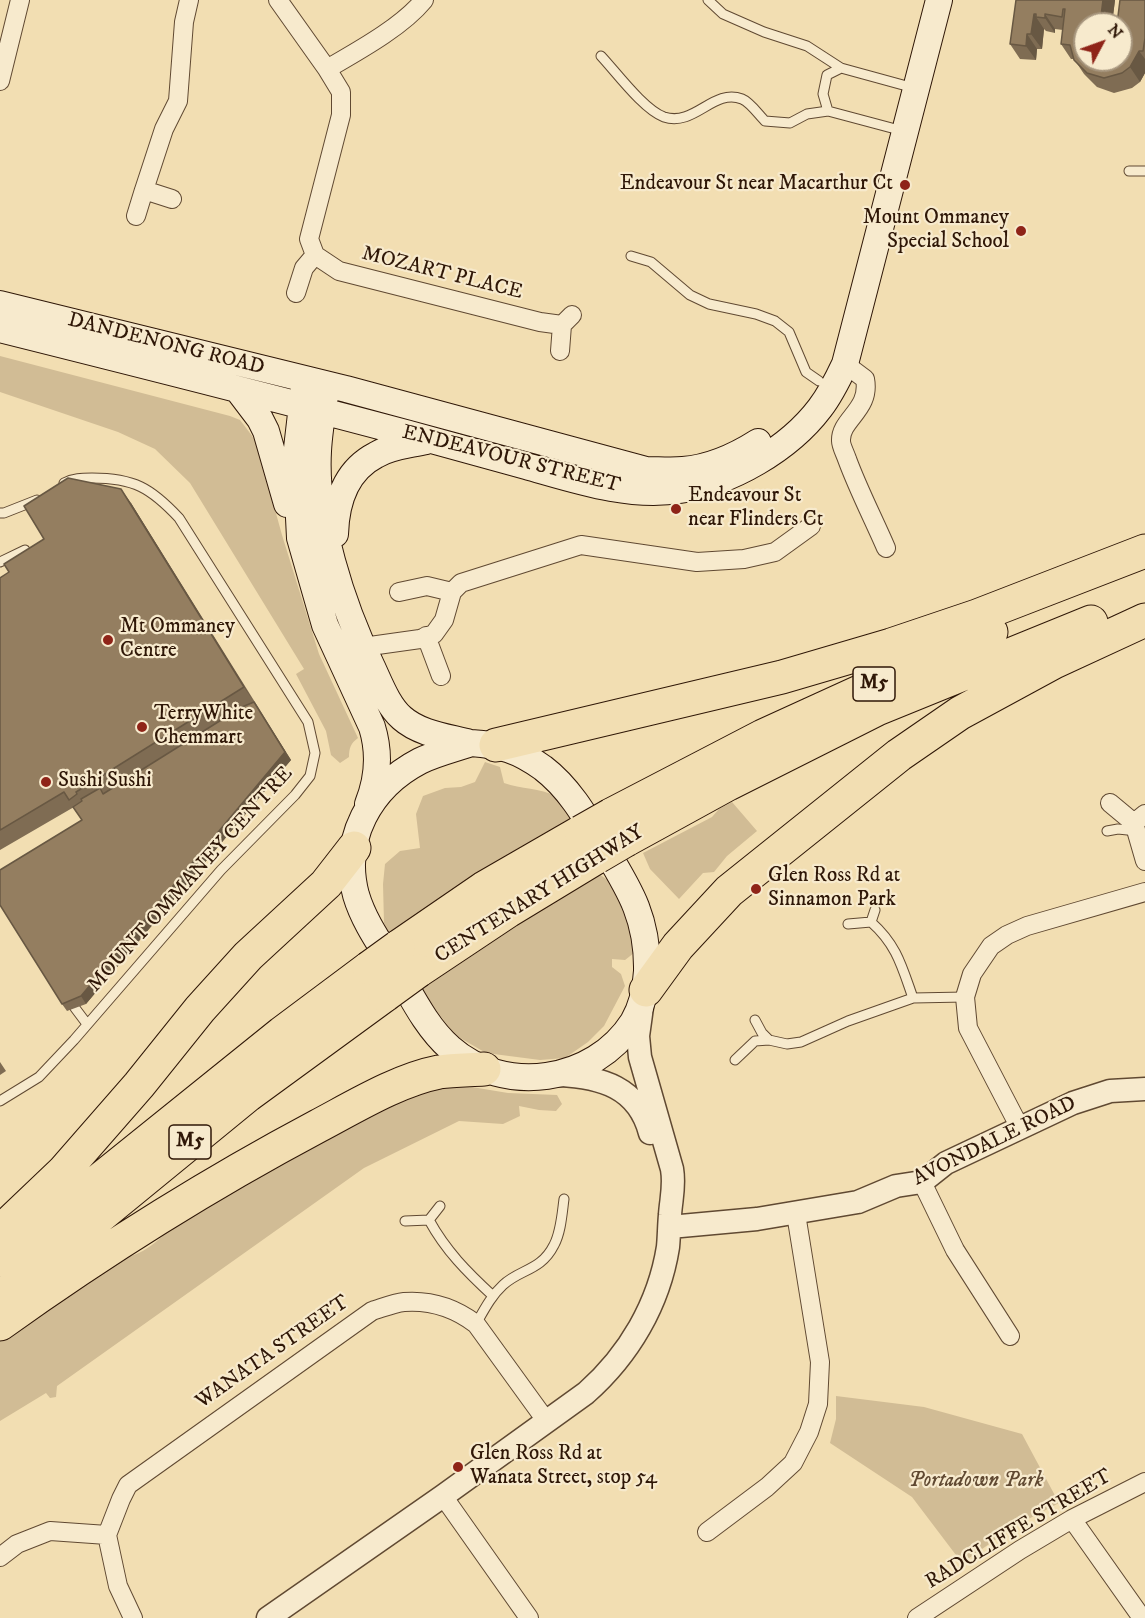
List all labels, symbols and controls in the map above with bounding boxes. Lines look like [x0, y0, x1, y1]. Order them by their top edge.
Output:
north arrow [1073, 12, 1133, 72]
text: N [1103, 20, 1127, 43]
place label: Endeavour St near Macarthur Ct [620, 172, 893, 198]
marker: Endeavour St near Macarthur Ct [898, 178, 912, 192]
place label: Mount Ommaney Special School [863, 206, 1009, 256]
marker: Mount Ommaney Special School [1014, 224, 1028, 238]
street label: MOZART PLACE [359, 242, 525, 306]
street label: DANDENONG ROAD [65, 308, 267, 382]
street label: ENDEAVOUR STREET [399, 421, 623, 499]
place label: Endeavour St near Flinders Ct [688, 484, 823, 534]
marker: Endeavour St near Flinders Ct [669, 502, 683, 516]
place label: Mt Ommaney Centre [120, 615, 235, 665]
marker: Mt Ommaney Centre [101, 633, 115, 647]
road number: M5 [853, 667, 895, 701]
place label: TerryWhite Chemmart [154, 702, 253, 752]
marker: TerryWhite Chemmart [135, 720, 149, 734]
street label: MOUNT OMMANEY CENTRE [83, 762, 299, 998]
place label: Sushi Sushi [58, 769, 152, 795]
marker: Sushi Sushi [39, 775, 53, 789]
street label: CENTENARY HIGHWAY [431, 820, 649, 970]
place label: Glen Ross Rd at Sinnamon Park [768, 864, 900, 914]
marker: Glen Ross Rd at Sinnamon Park [749, 882, 763, 896]
street label: AVONDALE ROAD [909, 1092, 1081, 1192]
road number: M5 [169, 1125, 211, 1159]
street label: WANATA STREET [192, 1291, 354, 1415]
place label: Glen Ross Rd at Wanata Street, stop 54 [470, 1442, 657, 1492]
marker: Glen Ross Rd at Wanata Street, stop 54 [451, 1460, 465, 1474]
street label: RADCLIFFE STREET [921, 1465, 1117, 1595]
park label: Portadown Park [909, 1469, 1043, 1495]

